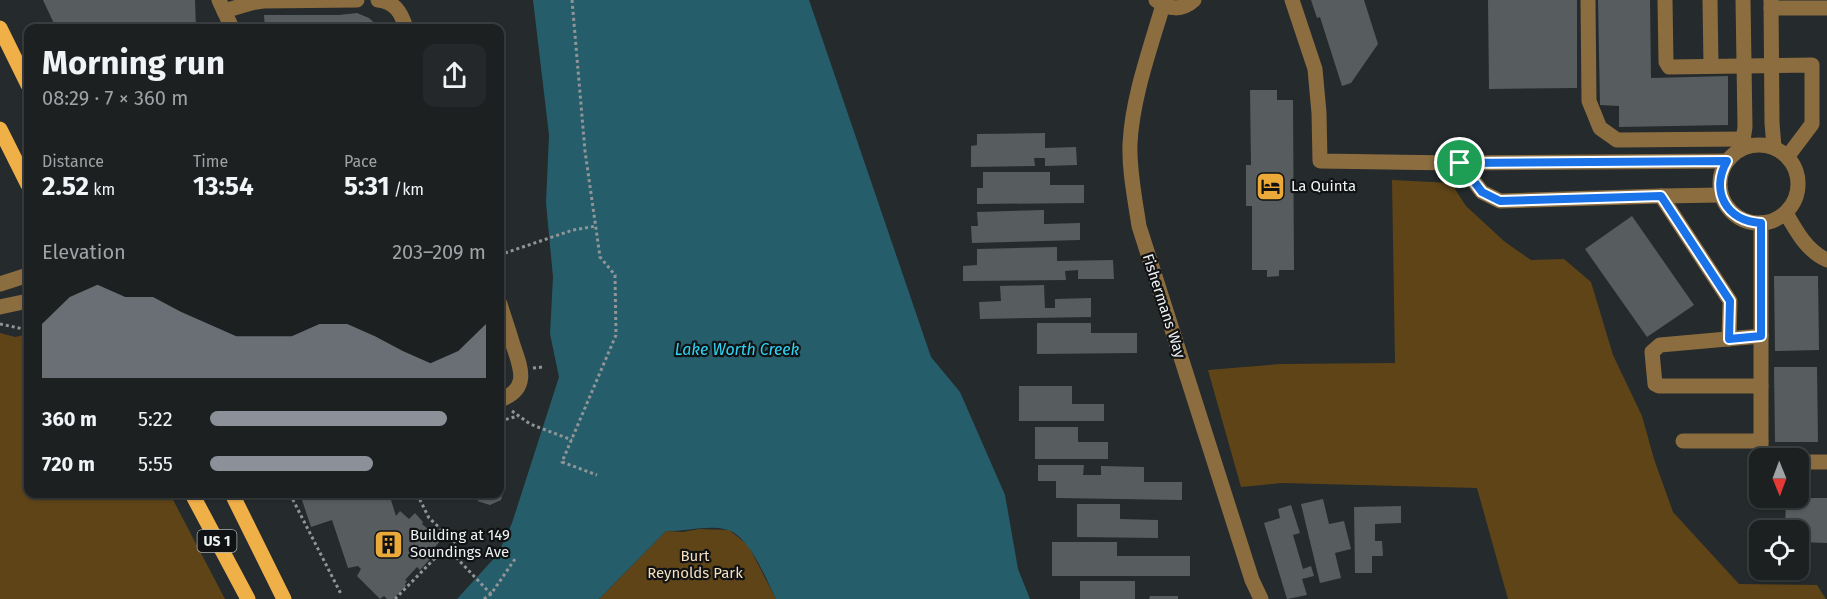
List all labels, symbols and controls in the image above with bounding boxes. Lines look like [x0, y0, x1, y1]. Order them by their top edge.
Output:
text: Morning run [42, 43, 225, 83]
button: share [423, 44, 486, 107]
text: 08:29 · 7 × 360 m [42, 86, 188, 110]
pin [1434, 137, 1485, 188]
icon: arrive [1443, 146, 1476, 179]
text: Distance [42, 152, 104, 171]
text: Time [193, 152, 228, 171]
text: Pace [344, 152, 377, 171]
hotel icon: La Quinta [1254, 170, 1286, 202]
text: 2.52 [42, 171, 89, 202]
text: 13:54 [193, 171, 254, 202]
text: 5:31 [344, 171, 390, 202]
place label: La Quinta [1291, 177, 1356, 195]
text: km [89, 180, 115, 199]
text: /km [390, 180, 424, 199]
text: Elevation [42, 240, 126, 264]
text: 203–209 m [392, 240, 486, 264]
street label: Fishermans Way [1139, 251, 1190, 361]
water label: Lake Worth Creek [675, 340, 800, 359]
text: 360 m [42, 407, 97, 431]
text: 5:22 [138, 407, 173, 431]
north arrow [1749, 448, 1809, 508]
map controls [1749, 448, 1809, 580]
text: 720 m [42, 452, 95, 476]
text: 5:55 [138, 452, 173, 476]
button: locate [1749, 520, 1809, 580]
place label: Building at 149 Soundings Ave [410, 526, 510, 561]
building icon: Building at 149 Soundings Ave [373, 528, 405, 560]
road number: US 1 [198, 530, 236, 552]
park label: Burt Reynolds Park [647, 547, 743, 582]

